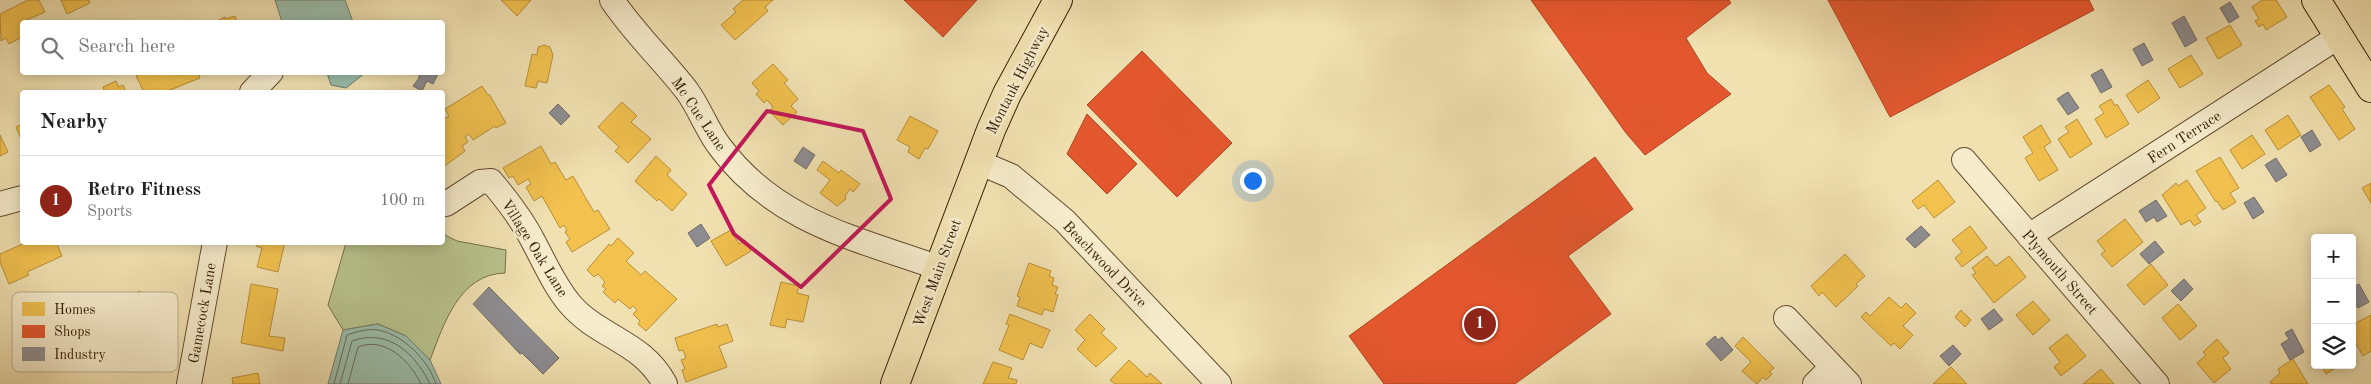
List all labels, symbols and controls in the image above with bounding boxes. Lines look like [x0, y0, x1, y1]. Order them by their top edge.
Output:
search box [20, 20, 445, 75]
street label: Montauk Highway [985, 24, 1052, 137]
icon: search [38, 34, 66, 62]
text: Search here [78, 38, 175, 57]
street label: Mc Cue Lane [668, 75, 728, 154]
street label: Fern Terrace [2145, 109, 2224, 167]
text: Nearby [40, 112, 108, 133]
your location [1240, 168, 1266, 194]
text: Retro Fitness [87, 181, 201, 200]
text: 1 [51, 193, 61, 209]
text: 100 m [380, 193, 425, 209]
street label: Village Oak Lane [498, 197, 570, 300]
text: Sports [87, 204, 132, 220]
street label: West Main Street [912, 218, 965, 329]
street label: Beachwood Drive [1059, 219, 1149, 311]
street label: Plymouth Street [2018, 228, 2100, 318]
map controls [2311, 234, 2356, 369]
button: + [2311, 234, 2356, 279]
street label: Gamecock Lane [187, 262, 220, 365]
button: − [2311, 279, 2356, 324]
legend [12, 292, 178, 372]
text: Homes [54, 303, 96, 317]
pin: 1 [1464, 305, 1496, 343]
button: layers [2311, 324, 2356, 369]
text: Shops [54, 325, 91, 339]
text: Industry [54, 348, 107, 362]

